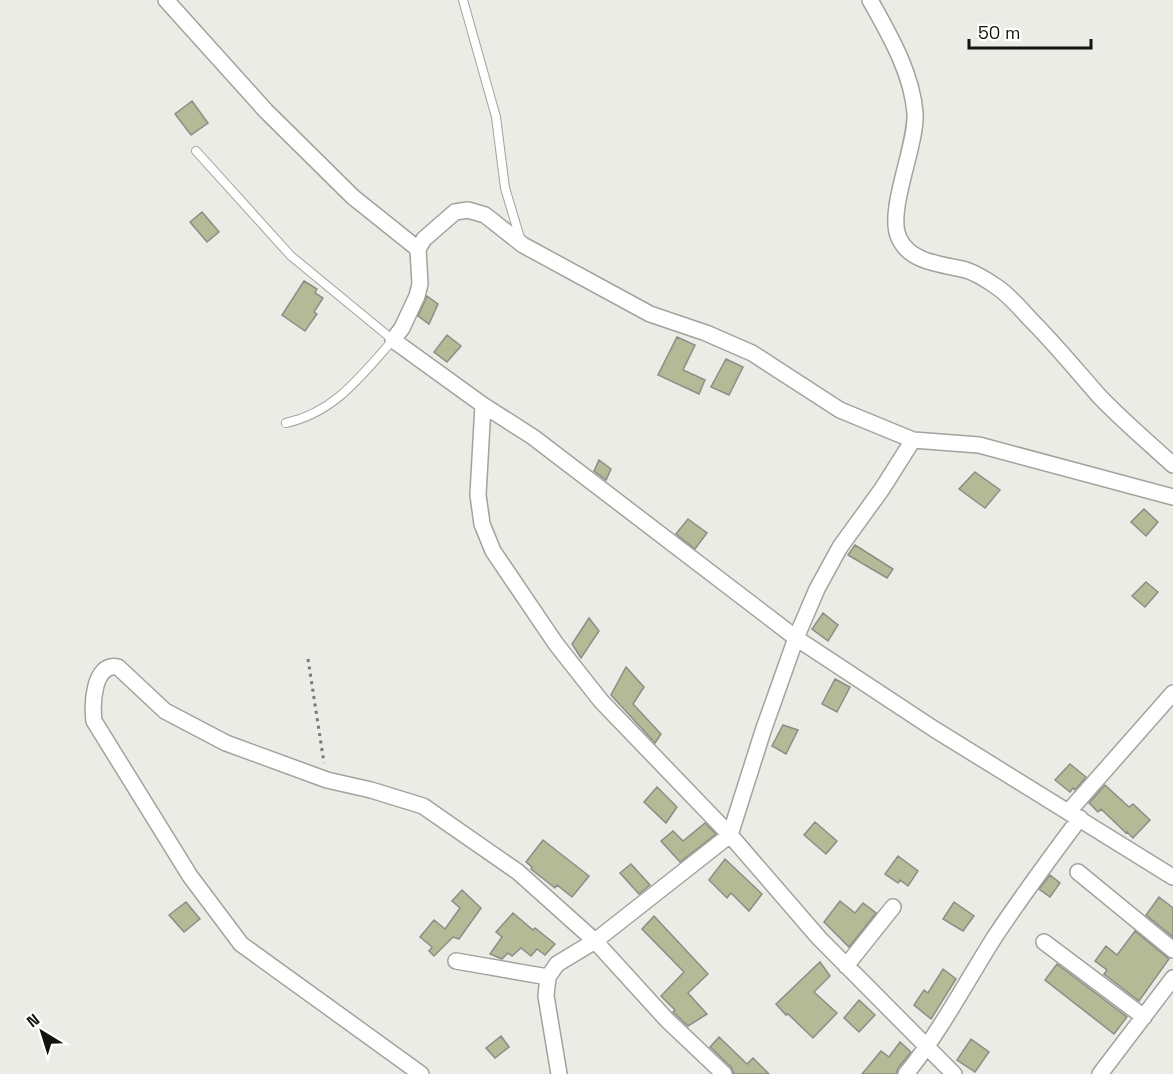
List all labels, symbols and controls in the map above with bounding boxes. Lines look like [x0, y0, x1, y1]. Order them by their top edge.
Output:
scale bar [969, 12, 1090, 50]
text: 50 m [978, 21, 1020, 44]
north arrow [12, 1002, 72, 1062]
text: N [22, 1009, 44, 1032]

